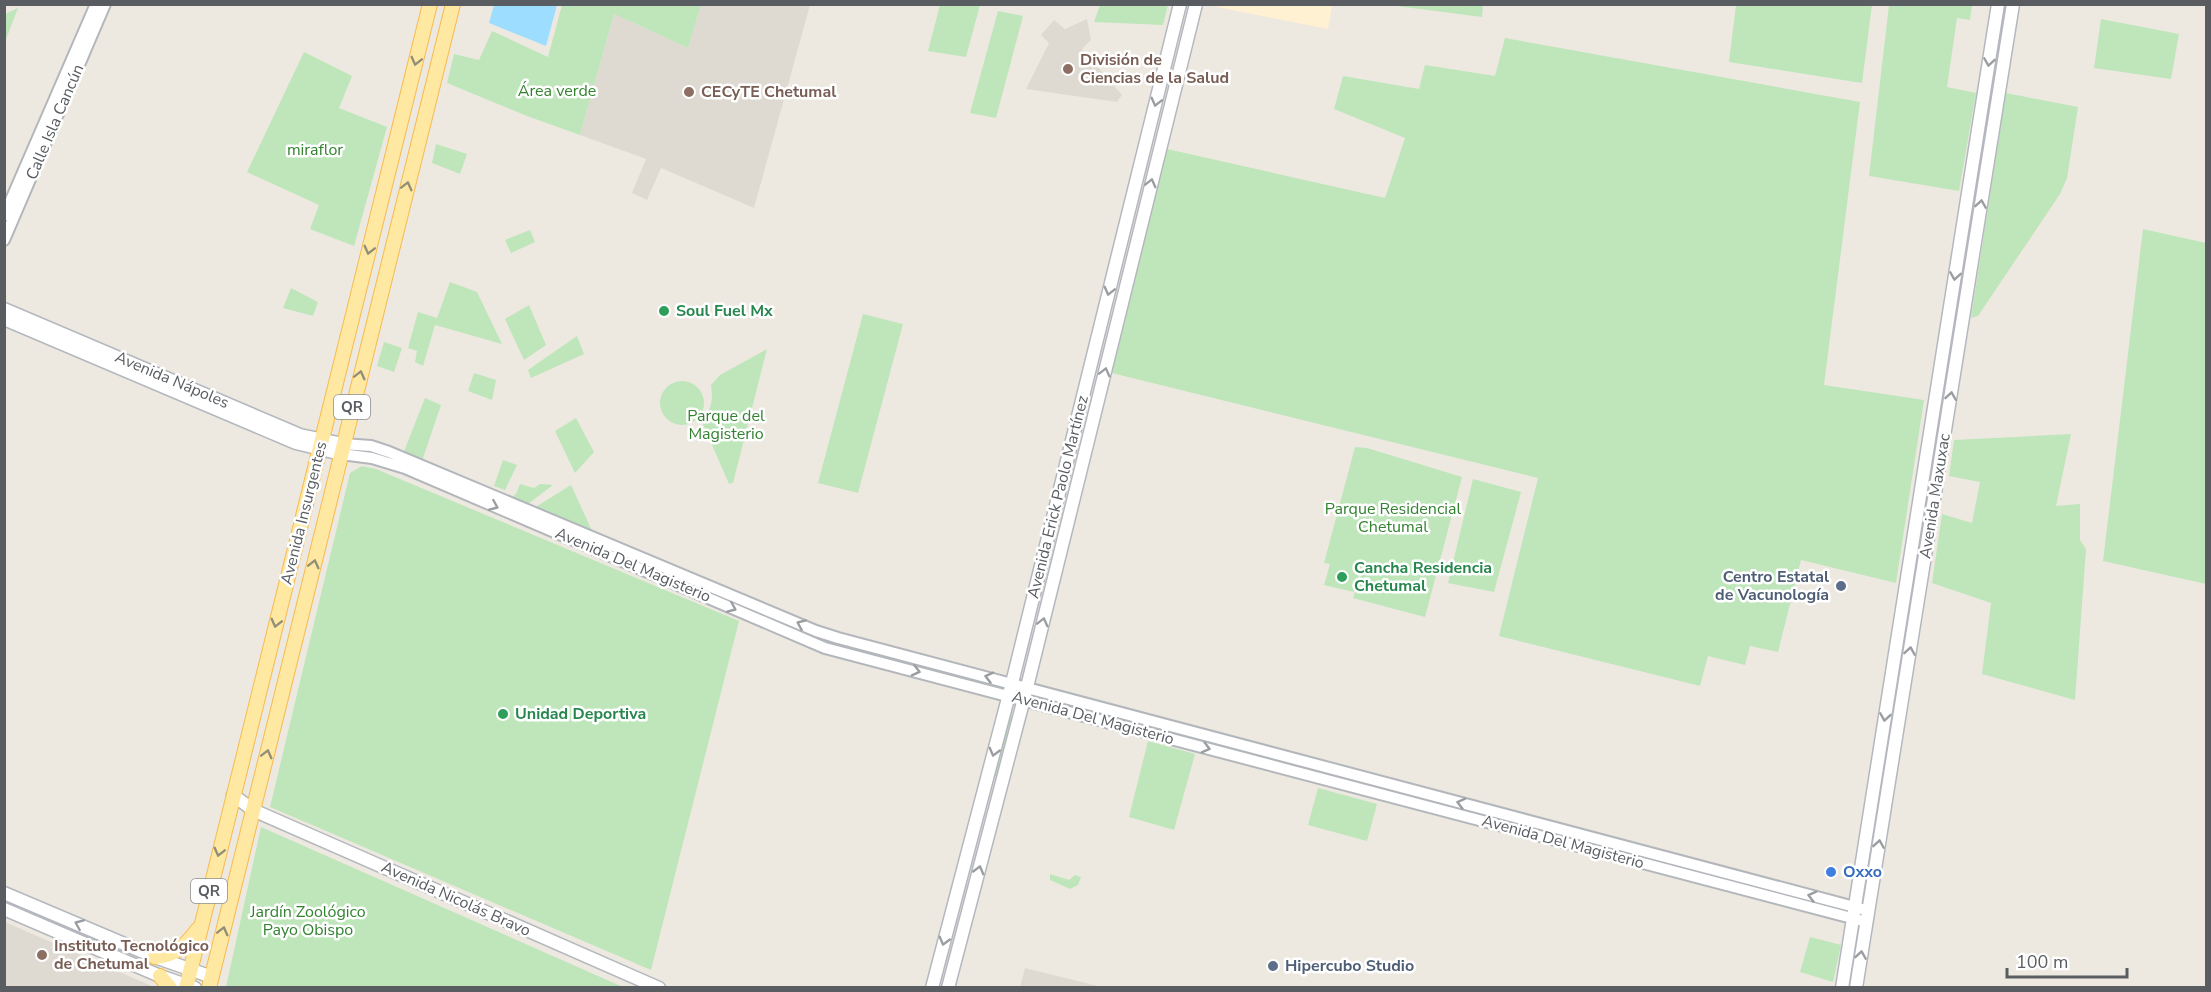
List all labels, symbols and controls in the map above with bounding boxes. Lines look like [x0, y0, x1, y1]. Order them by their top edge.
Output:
place label: División de Ciencias de la Salud [1080, 49, 1229, 89]
one-way arrow [411, 56, 424, 66]
one-way arrow [1983, 58, 1995, 67]
street label: Calle Isla Cancún [21, 61, 89, 183]
marker: División de Ciencias de la Salud [1061, 62, 1075, 76]
park label: Área verde [518, 80, 596, 102]
place label: CECyTE Chetumal [701, 81, 836, 103]
marker: CECyTE Chetumal [682, 85, 696, 99]
one-way arrow [1150, 97, 1163, 107]
park label: miraflor [287, 139, 343, 161]
one-way arrow [1144, 178, 1157, 188]
one-way arrow [399, 181, 412, 191]
one-way arrow [1975, 199, 1987, 209]
one-way arrow [363, 245, 376, 255]
one-way arrow [1949, 271, 1961, 280]
one-way arrow [1103, 286, 1116, 296]
place label: Soul Fuel Mx [676, 300, 773, 322]
marker: Soul Fuel Mx [657, 304, 671, 318]
street label: Avenida Nápoles [112, 346, 232, 414]
one-way arrow [1097, 367, 1110, 377]
one-way arrow [352, 370, 365, 380]
one-way arrow [1944, 392, 1956, 401]
street label: Avenida Erick Paolo Martínez [1022, 393, 1094, 601]
road number: QR [334, 395, 370, 419]
park label: Parque del Magisterio [687, 405, 765, 445]
street label: Avenida Maxuxac [1914, 431, 1956, 560]
street label: Avenida Insurgentes [276, 439, 332, 587]
park label: Parque Residencial Chetumal [1325, 498, 1462, 538]
one-way arrow [488, 499, 499, 511]
street label: Avenida Del Magisterio [552, 522, 714, 608]
place label: Cancha Residencia Chetumal [1354, 557, 1492, 597]
one-way arrow [306, 559, 319, 569]
place label: Centro Estatal de Vacunología [1715, 566, 1829, 606]
marker: Cancha Residencia Chetumal [1335, 570, 1349, 584]
marker: Centro Estatal de Vacunología [1834, 579, 1848, 593]
one-way arrow [725, 601, 736, 613]
one-way arrow [1035, 617, 1048, 627]
one-way arrow [271, 618, 284, 628]
one-way arrow [796, 619, 807, 631]
one-way arrow [1903, 647, 1916, 657]
one-way arrow [910, 663, 920, 676]
one-way arrow [984, 672, 994, 684]
street label: Avenida Del Magisterio [1009, 686, 1177, 750]
place label: Unidad Deportiva [515, 703, 646, 725]
marker: Unidad Deportiva [496, 707, 510, 721]
one-way arrow [1879, 712, 1892, 722]
one-way arrow [1200, 740, 1210, 753]
one-way arrow [989, 746, 1001, 757]
one-way arrow [260, 749, 273, 759]
one-way arrow [1456, 798, 1467, 810]
street label: Avenida Del Magisterio [1479, 810, 1647, 874]
one-way arrow [1873, 839, 1885, 848]
one-way arrow [214, 847, 227, 857]
street label: Avenida Nicolás Bravo [378, 856, 534, 942]
place label: Oxxo [1843, 861, 1882, 883]
one-way arrow [971, 865, 984, 875]
marker: Oxxo [1824, 865, 1838, 879]
road number: QR [191, 879, 227, 903]
one-way arrow [1807, 891, 1817, 904]
park label: Jardín Zoológico Payo Obispo [249, 901, 366, 941]
one-way arrow [75, 919, 86, 931]
one-way arrow [216, 926, 229, 936]
place label: Instituto Tecnológico de Chetumal [54, 935, 209, 975]
one-way arrow [939, 935, 952, 945]
scale bar [2007, 941, 2127, 979]
marker: Instituto Tecnológico de Chetumal [35, 948, 49, 962]
one-way arrow [1855, 950, 1867, 960]
text: 100 m [2016, 950, 2068, 974]
place label: Hipercubo Studio [1285, 955, 1414, 977]
marker: Hipercubo Studio [1266, 959, 1280, 973]

